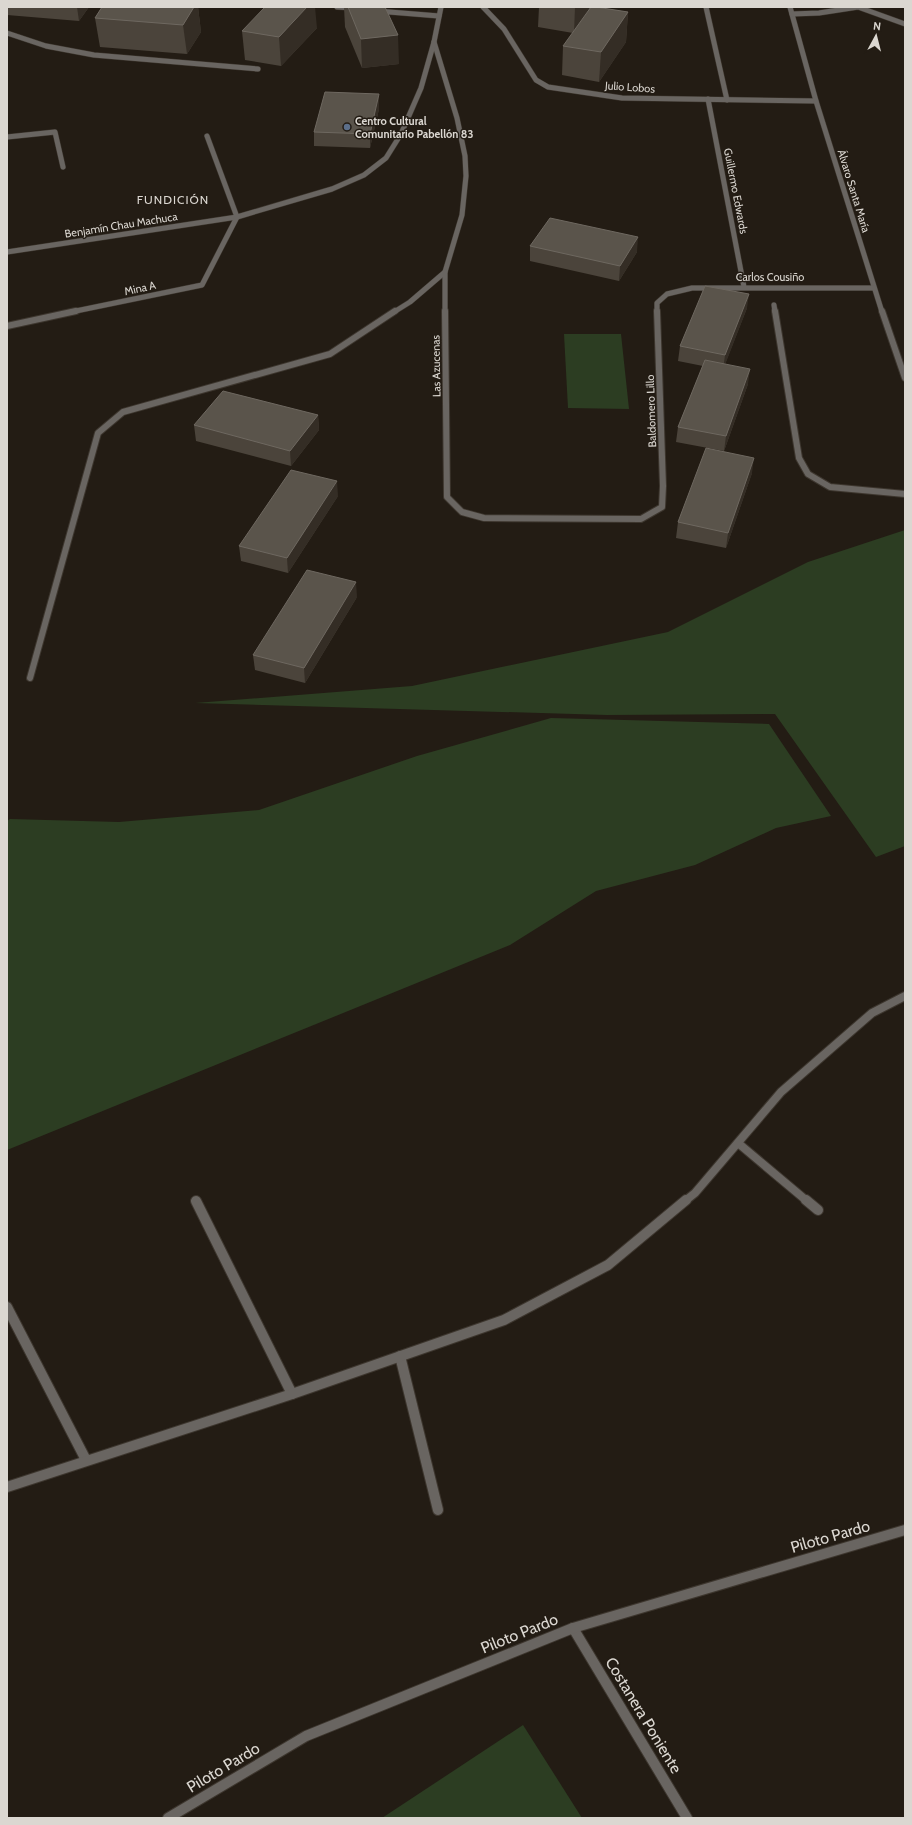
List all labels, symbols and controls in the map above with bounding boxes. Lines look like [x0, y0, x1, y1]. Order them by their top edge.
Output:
north arrow [856, 16, 896, 56]
text: N [873, 19, 882, 33]
street label: Julio Lobos [604, 78, 656, 96]
place label: Centro Cultural Comunitario Pabellón 83 [355, 114, 473, 141]
marker: Centro Cultural Comunitario Pabellón 83 [342, 122, 352, 132]
street label: Guillermo Edwards [721, 147, 751, 235]
street label: Álvaro Santa María [835, 148, 873, 235]
district label: FUNDICIÓN [137, 192, 209, 207]
street label: Benjamín Chau Machuca [64, 209, 179, 241]
street label: Carlos Cousiño [736, 270, 804, 284]
street label: Mina A [123, 278, 157, 298]
street label: Las Azucenas [428, 334, 444, 397]
street label: Baldomero Lillo [643, 374, 659, 448]
street label: Piloto Pardo [788, 1516, 872, 1557]
street label: Piloto Pardo [478, 1609, 561, 1658]
street label: Costanera Poniente [601, 1654, 686, 1777]
street label: Piloto Pardo [183, 1738, 263, 1797]

